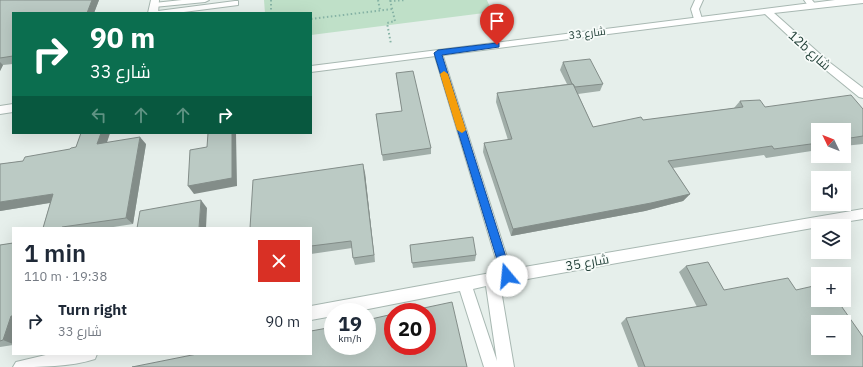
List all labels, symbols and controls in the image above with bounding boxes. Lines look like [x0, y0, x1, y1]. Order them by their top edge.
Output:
pin [480, 4, 514, 45]
icon: arrive [486, 10, 508, 32]
text: 90 m [90, 19, 155, 56]
street label: شارع 33 [568, 24, 606, 43]
street label: 12b شارع [785, 27, 834, 74]
icon: right [24, 28, 76, 80]
text: شارع 33 [90, 60, 151, 83]
icon: left [88, 104, 110, 126]
icon: ahead [130, 104, 152, 126]
icon: ahead [172, 104, 194, 126]
icon: right [214, 104, 236, 126]
north arrow [811, 123, 851, 163]
map controls [811, 123, 851, 355]
button: sound [811, 171, 851, 211]
button: layers [811, 219, 851, 259]
text: 1 min [24, 237, 86, 269]
button: close [258, 240, 300, 282]
street label: شارع 35 [564, 250, 610, 275]
position arrow [486, 255, 528, 297]
button: + [811, 267, 851, 307]
text: 110 m · 19:38 [24, 268, 107, 285]
text: Turn right [58, 300, 127, 319]
speed limit sign: 20 [384, 303, 436, 355]
icon: right [24, 310, 46, 332]
text: 19 [338, 310, 362, 337]
text: 90 m [265, 312, 300, 331]
button: − [811, 315, 851, 355]
text: شارع 33 [58, 323, 102, 340]
text: km/h [338, 332, 362, 345]

